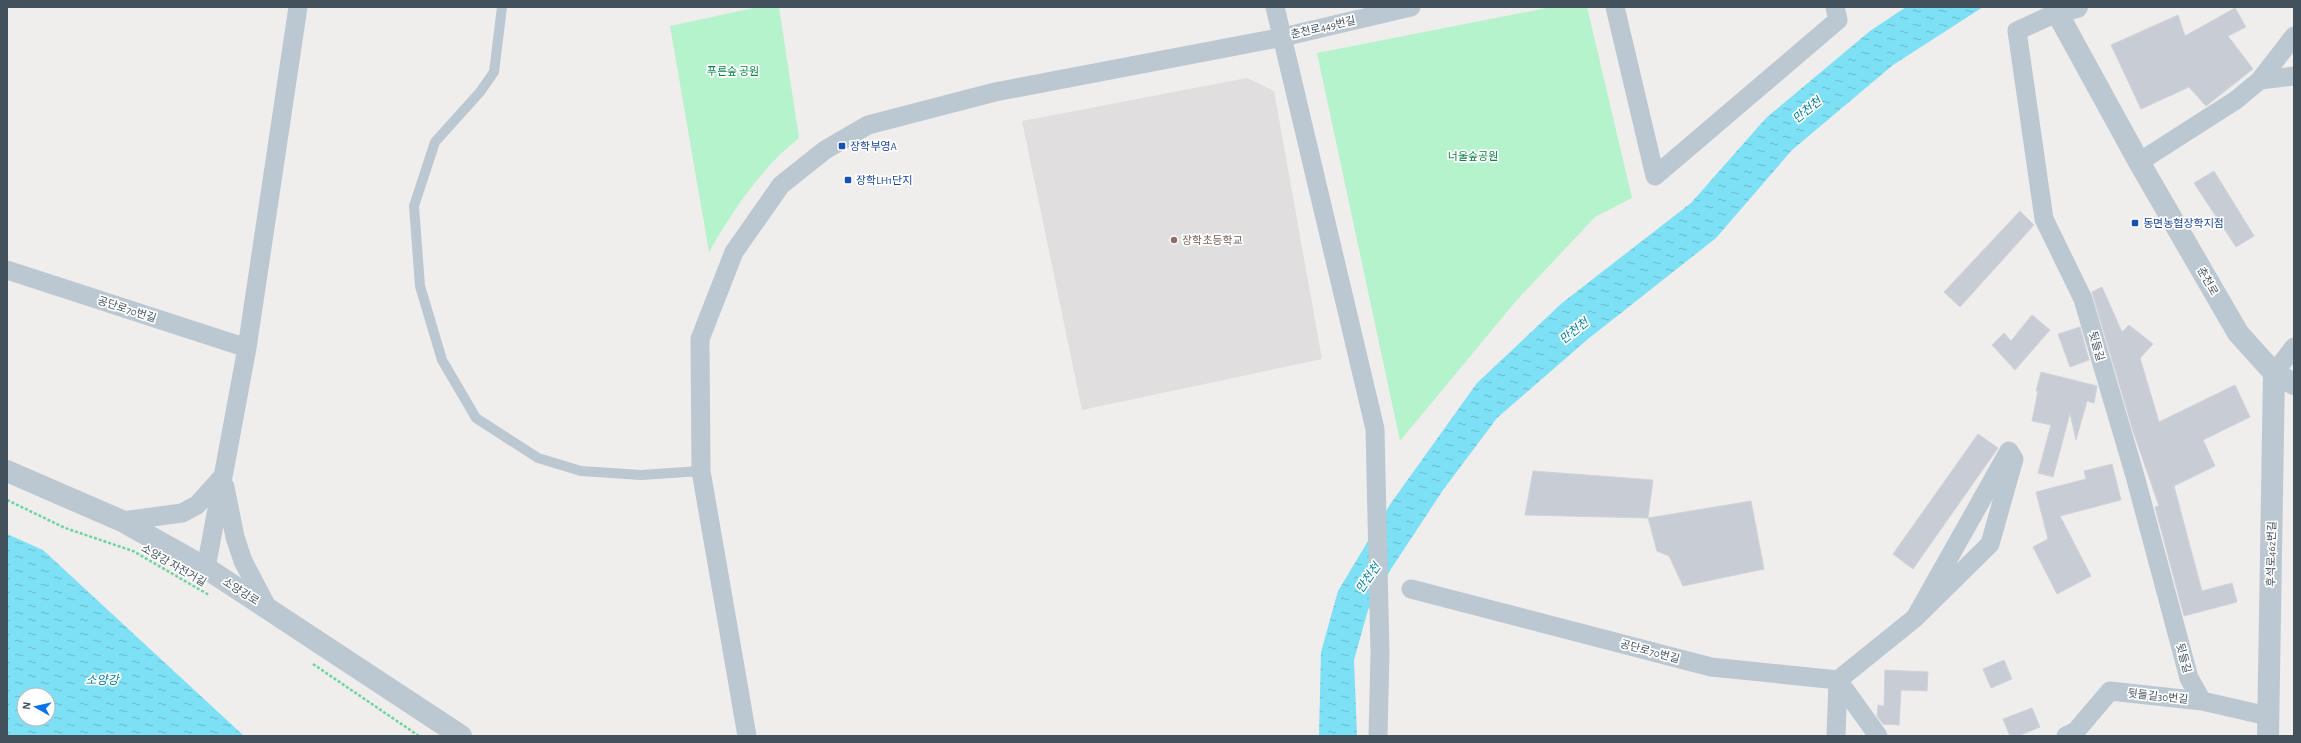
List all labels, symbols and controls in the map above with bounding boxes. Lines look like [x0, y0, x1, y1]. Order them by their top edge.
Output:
street label: 춘천로449번길 [1289, 14, 1357, 40]
park label: 푸른숲 공원 [707, 66, 759, 77]
water label: 만천천 [1790, 94, 1825, 125]
place label: 장학부영A [850, 140, 897, 152]
marker: 장학부영A [837, 141, 847, 151]
park label: 너울숲공원 [1448, 151, 1498, 162]
place label: 장학LH1단지 [856, 174, 912, 186]
marker: 장학LH1단지 [843, 175, 853, 185]
place label: 동면농협장학지점 [2143, 217, 2224, 229]
marker: 동면농협장학지점 [2130, 218, 2140, 228]
place label: 장학초등학교 [1182, 234, 1243, 246]
marker: 장학초등학교 [1169, 235, 1179, 245]
street label: 춘천로 [2195, 265, 2221, 297]
street label: 공단로70번길 [96, 295, 158, 324]
water label: 만천천 [1557, 315, 1592, 346]
street label: 뒷들길 [2087, 330, 2106, 362]
street label: 후석로462번길 [2265, 521, 2278, 587]
street label: 소양강 자전거길 [140, 543, 208, 588]
water label: 만천천 [1354, 559, 1384, 595]
street label: 소양강로 [221, 576, 261, 607]
street label: 공단로70번길 [1619, 638, 1681, 665]
street label: 뒷들길 [2174, 642, 2193, 674]
water label: 소양강 [85, 674, 121, 686]
north arrow [16, 687, 56, 727]
street label: 뒷들길30번길 [2127, 688, 2189, 705]
text: N [21, 701, 33, 710]

